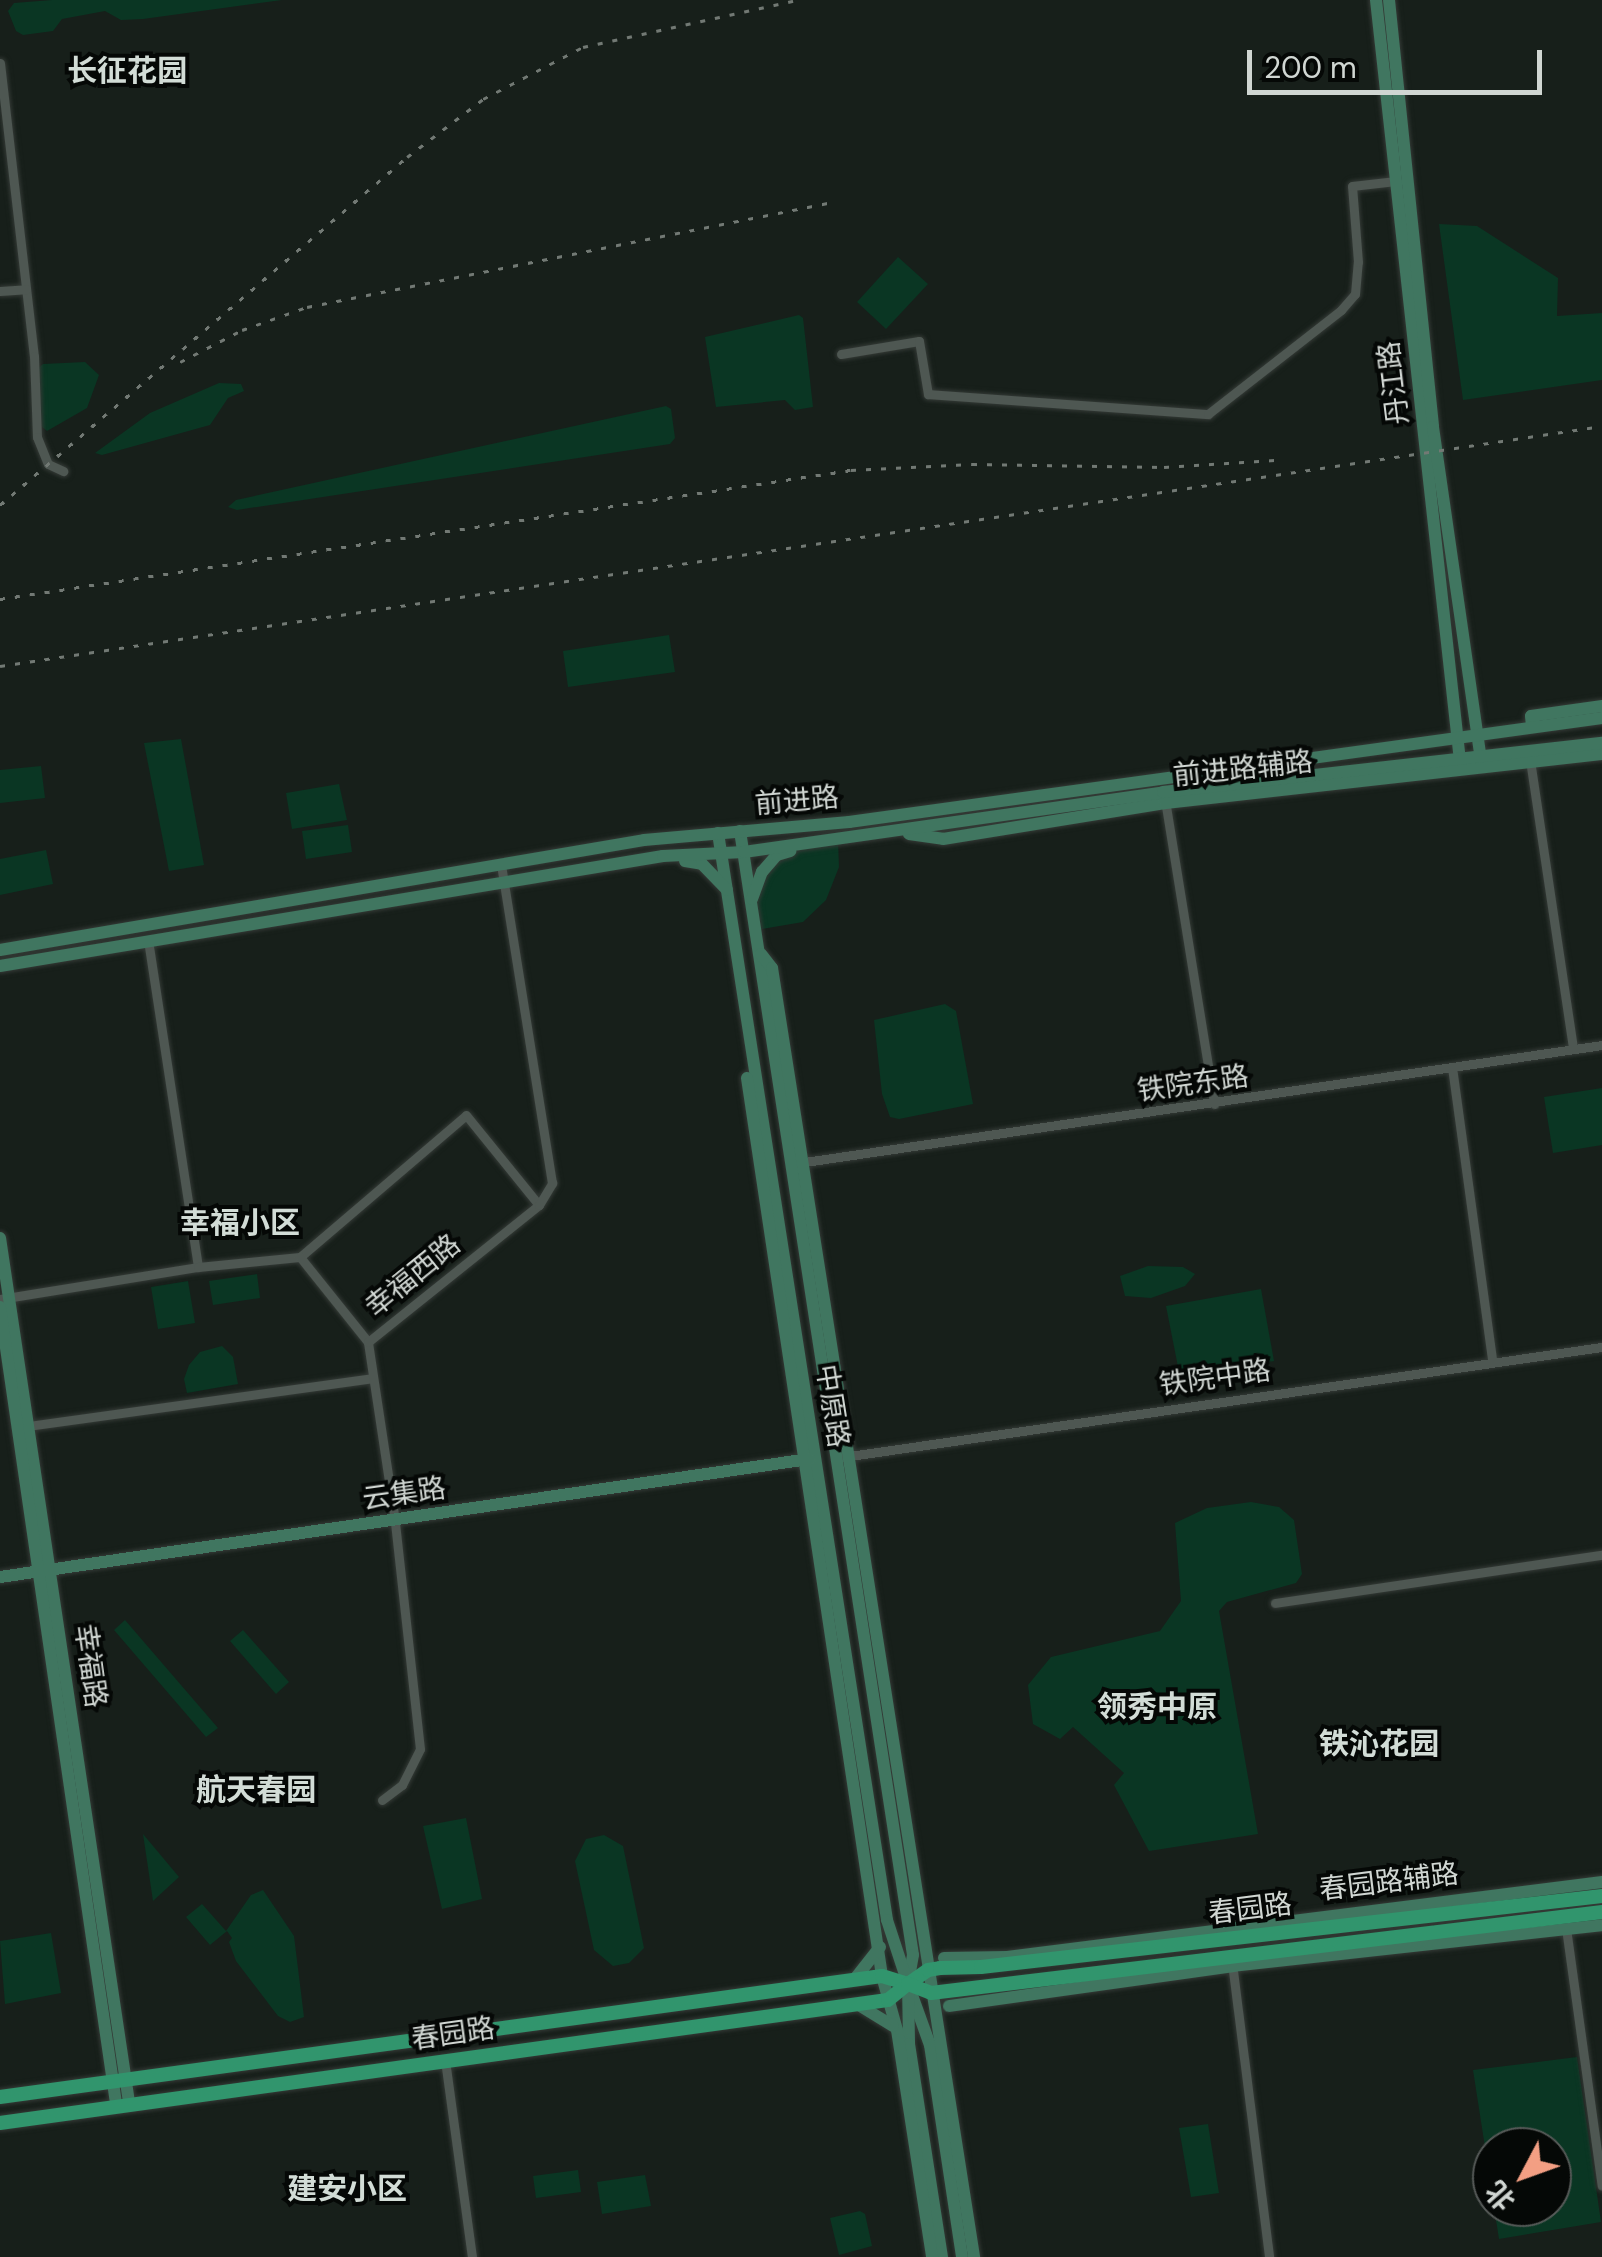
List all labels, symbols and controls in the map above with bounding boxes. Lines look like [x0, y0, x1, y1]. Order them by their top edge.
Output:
scale bar [1252, 30, 1547, 92]
text: 200 m [1264, 48, 1357, 87]
district label: 长征花园 [67, 53, 187, 89]
street label: 丹江路 [1372, 339, 1416, 427]
street label: 前进路辅路 [1172, 745, 1314, 793]
street label: 前进路 [754, 781, 840, 821]
street label: 铁院东路 [1135, 1060, 1251, 1108]
district label: 幸福小区 [180, 1205, 300, 1241]
street label: 幸福西路 [359, 1228, 467, 1324]
street label: 铁院中路 [1157, 1354, 1273, 1402]
street label: 中原路 [809, 1362, 855, 1450]
street label: 云集路 [360, 1472, 448, 1516]
street label: 幸福路 [68, 1622, 112, 1710]
district label: 领秀中原 [1097, 1689, 1217, 1725]
district label: 铁沁花园 [1319, 1726, 1439, 1762]
district label: 航天春园 [196, 1772, 316, 1808]
street label: 春园路辅路 [1317, 1857, 1461, 1907]
street label: 春园路 [1206, 1887, 1294, 1931]
street label: 春园路 [409, 2012, 497, 2056]
north arrow [1472, 2127, 1572, 2227]
district label: 建安小区 [287, 2171, 407, 2207]
text: 北 [1477, 2173, 1524, 2218]

